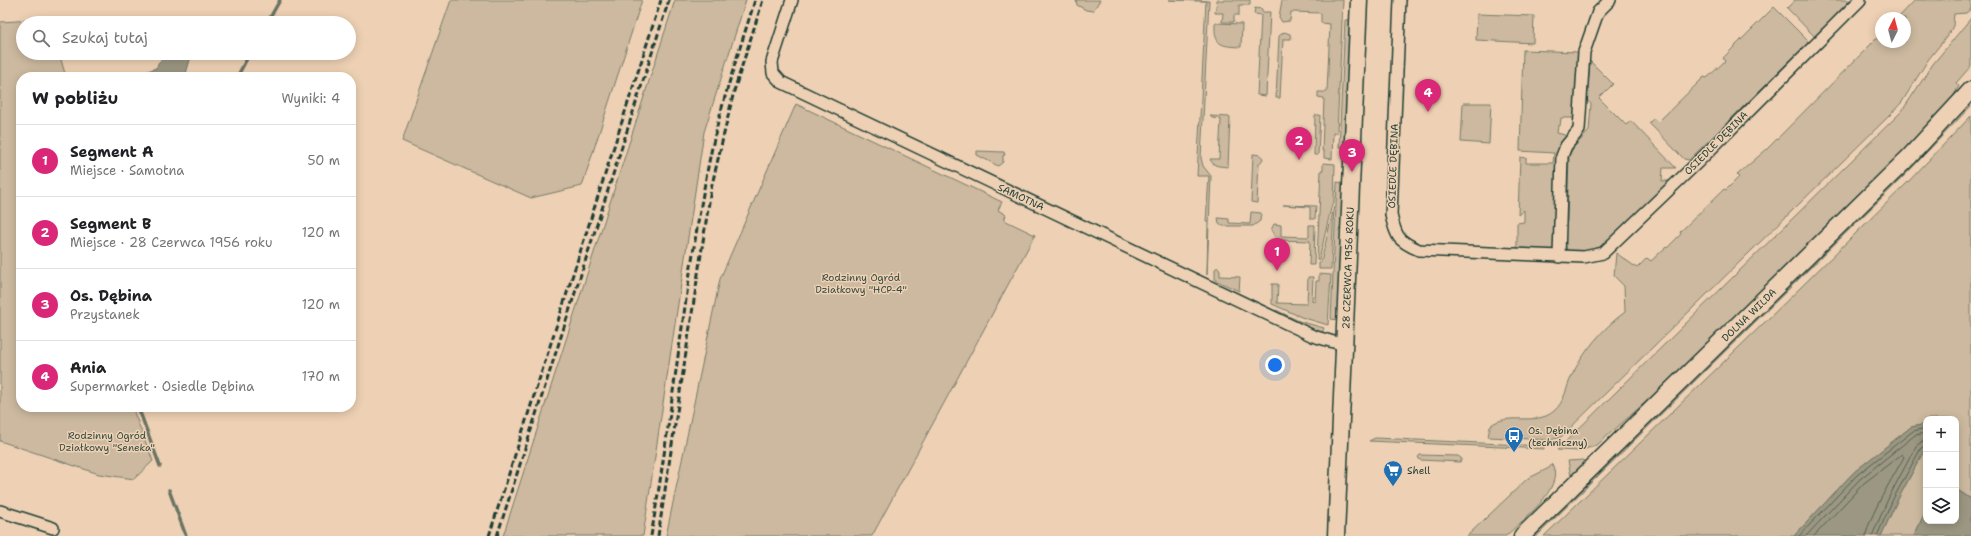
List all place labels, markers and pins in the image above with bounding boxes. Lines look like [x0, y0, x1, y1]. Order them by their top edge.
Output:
pin: 4 [1415, 79, 1441, 112]
pin: 2 [1286, 127, 1312, 160]
pin: 3 [1339, 139, 1365, 172]
pin: 1 [1264, 238, 1290, 271]
place label: Os. Dębina (techniczny) [1528, 424, 1587, 449]
bus stop icon: Os. Dębina (techniczny) [1503, 425, 1525, 453]
supermarket icon: Shell [1382, 459, 1404, 487]
place label: Shell [1407, 464, 1430, 477]

